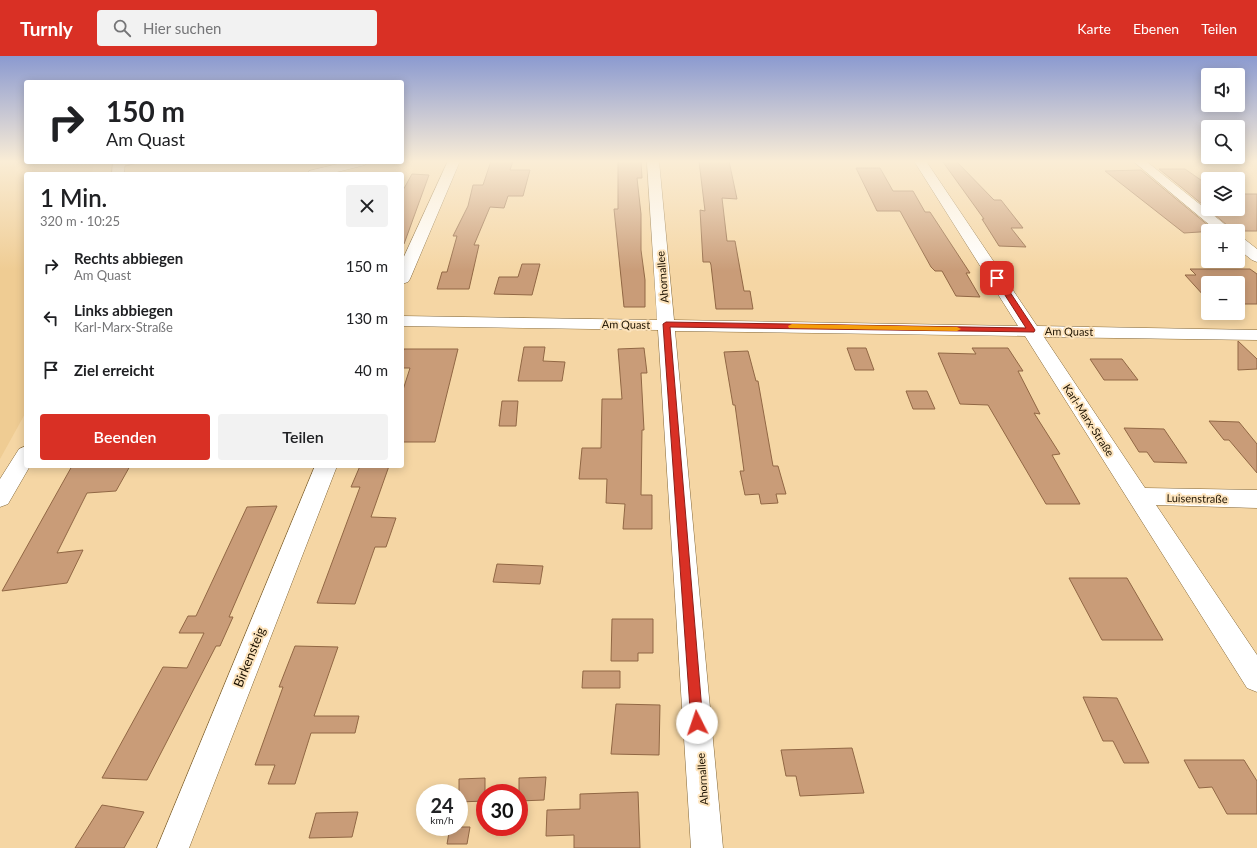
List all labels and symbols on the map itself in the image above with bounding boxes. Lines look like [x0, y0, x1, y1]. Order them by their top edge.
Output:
street label: Ahornallee [653, 250, 671, 304]
pin [980, 261, 1014, 295]
street label: Am Quast [602, 317, 650, 331]
street label: Am Quast [1045, 324, 1093, 338]
street label: Karl-Marx-Straße [1061, 381, 1117, 459]
street label: Luisenstraße [1166, 491, 1228, 505]
street label: Birkensteig [230, 624, 268, 689]
position arrow [676, 702, 718, 744]
street label: Ahornallee [694, 752, 710, 805]
speed limit sign: 30 [476, 784, 528, 836]

